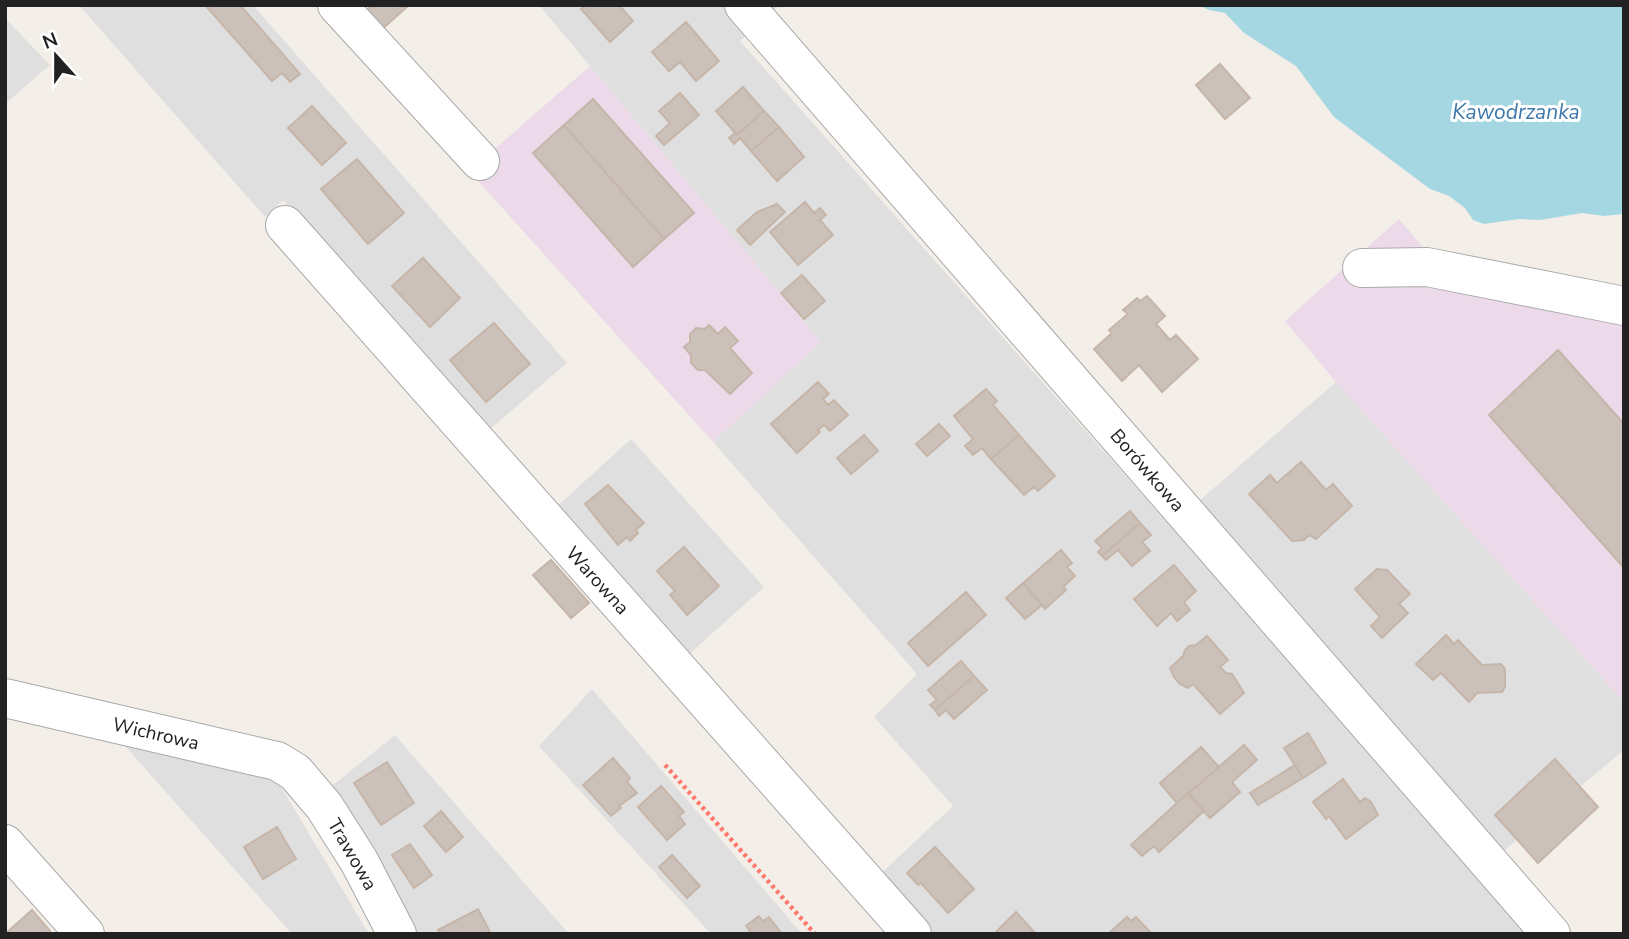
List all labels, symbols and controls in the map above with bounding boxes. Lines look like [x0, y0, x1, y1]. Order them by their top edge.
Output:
north arrow [21, 21, 91, 91]
text: N [39, 26, 62, 56]
water label: Kawodrzanka [1452, 98, 1580, 126]
street label: Borówkowa [1104, 424, 1191, 518]
street label: Warowna [560, 541, 635, 621]
street label: Wichrowa [110, 711, 202, 757]
street label: Trawowa [321, 814, 383, 895]

